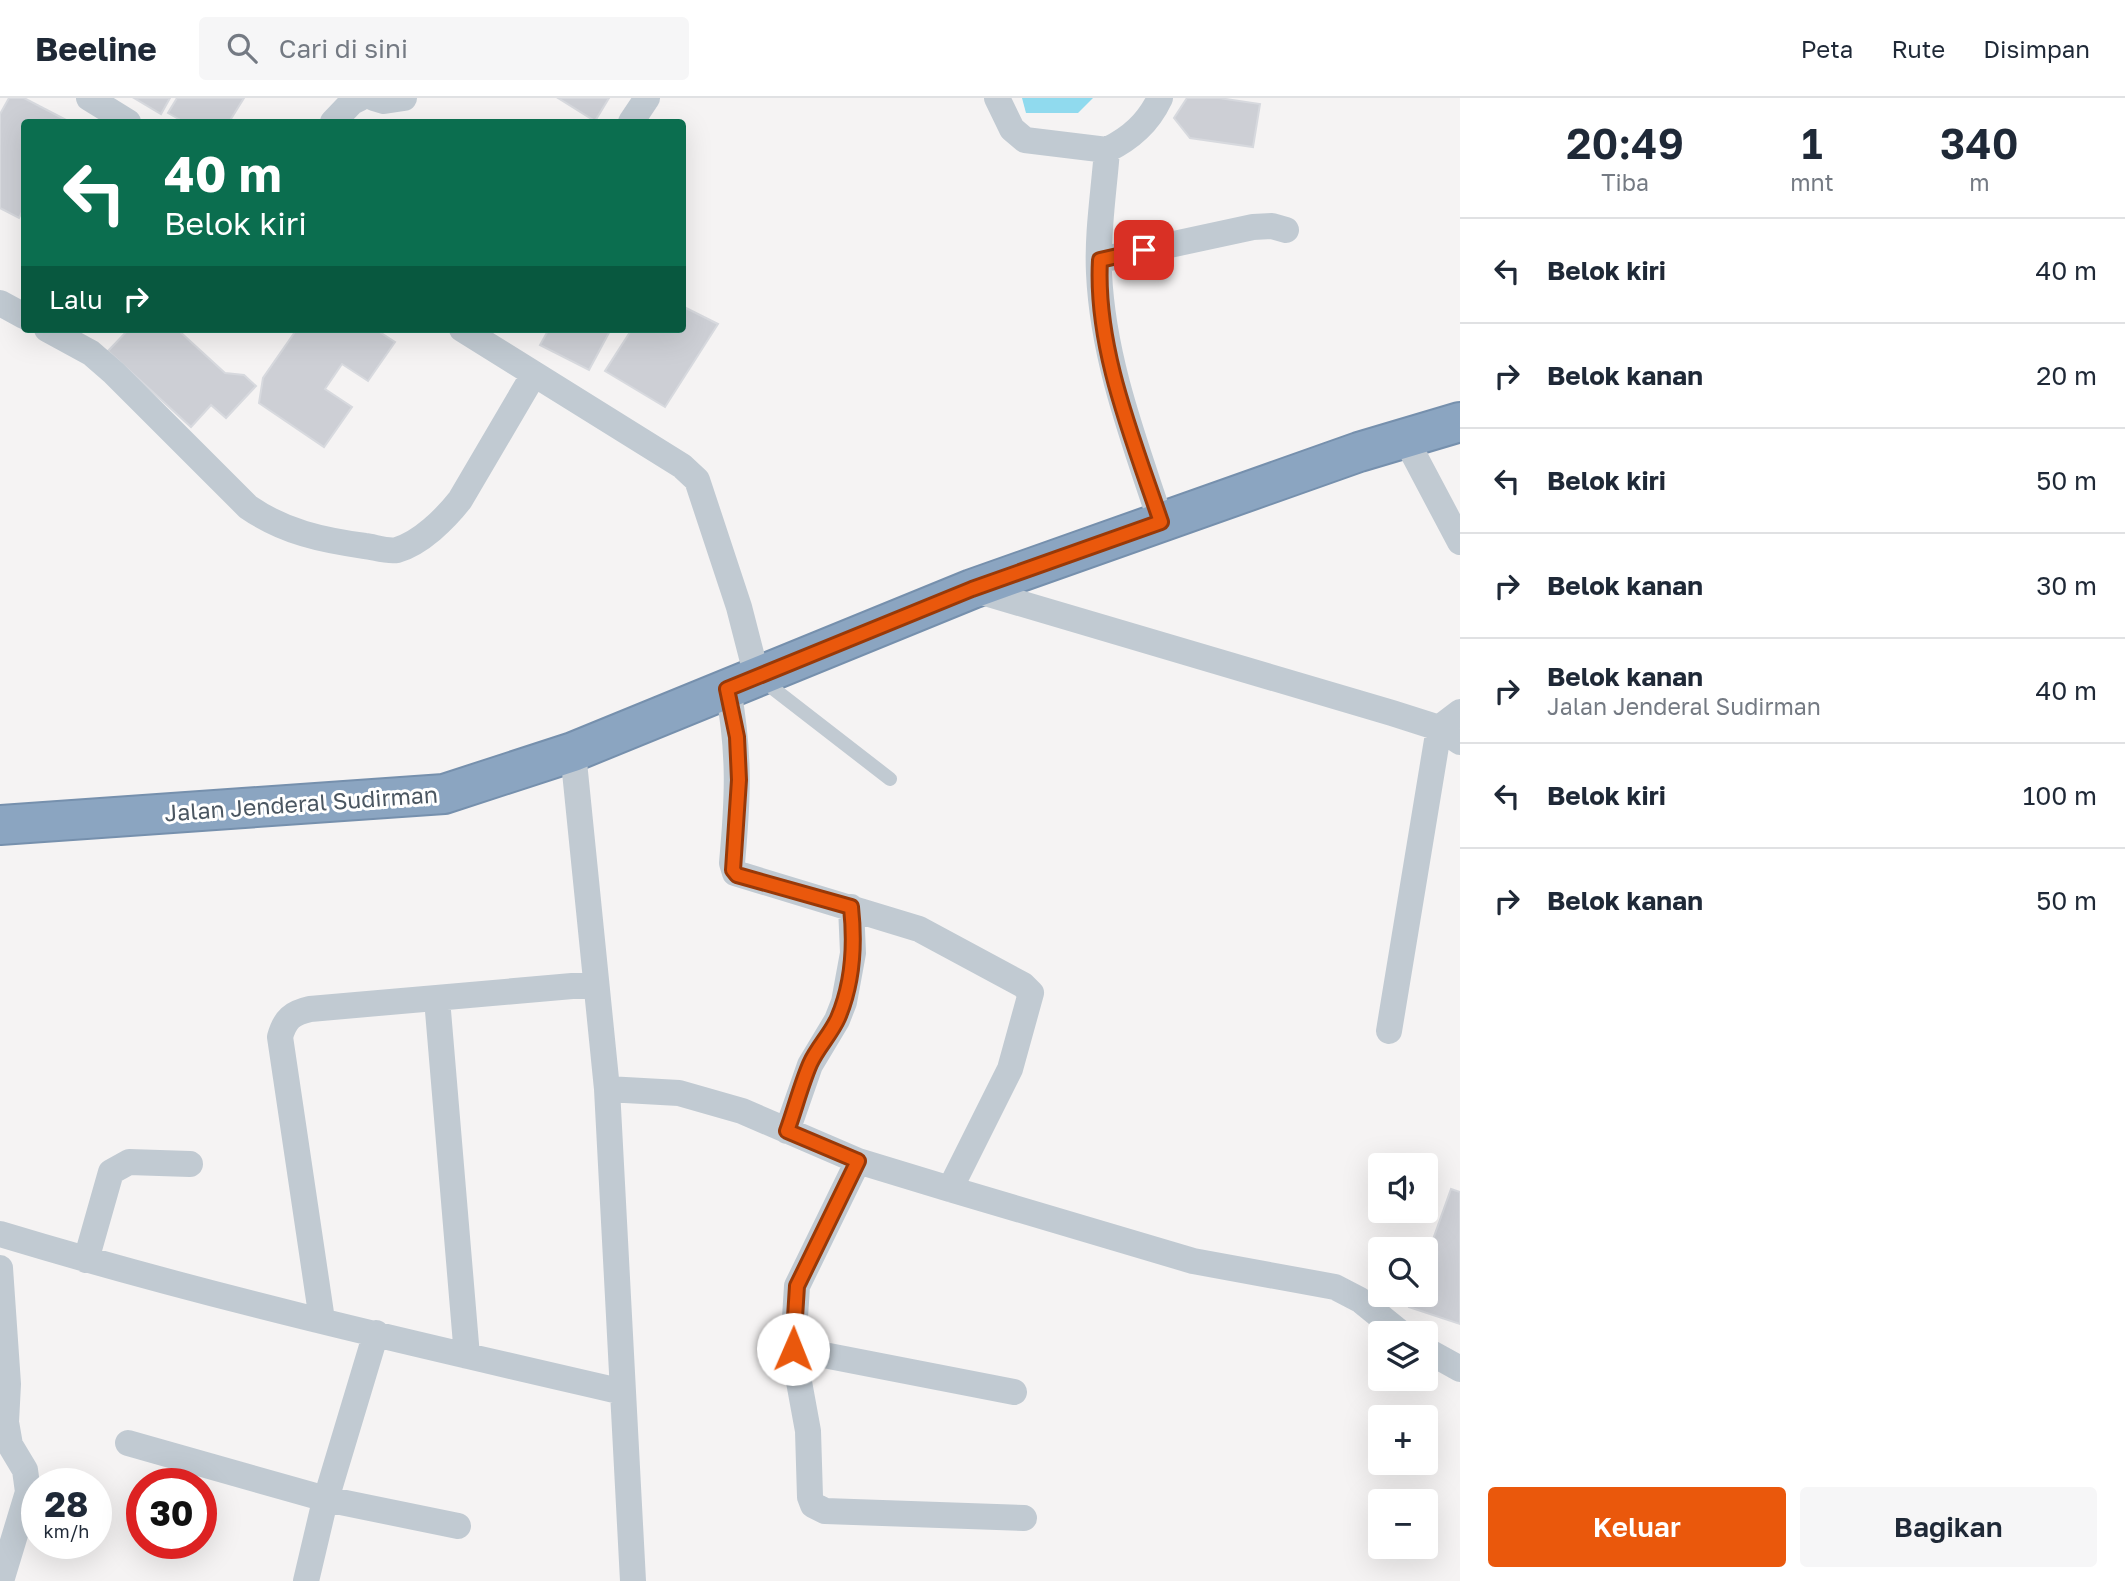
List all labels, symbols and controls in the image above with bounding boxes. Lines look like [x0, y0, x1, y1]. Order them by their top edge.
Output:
search box [199, 17, 689, 80]
text: Beeline [35, 29, 157, 68]
icon: search [223, 29, 261, 67]
text: Cari di sini [279, 33, 408, 64]
text: Peta [1801, 34, 1853, 63]
text: Rute [1891, 34, 1945, 63]
text: Disimpan [1983, 34, 2090, 63]
text: 20:49 [1566, 118, 1684, 168]
text: 1 [1801, 118, 1823, 168]
text: 340 [1940, 118, 2019, 168]
text: 40 m [164, 144, 282, 203]
icon: left [49, 147, 140, 238]
text: Tiba [1601, 168, 1649, 196]
text: mnt [1790, 168, 1834, 196]
text: m [1969, 168, 1990, 196]
text: Belok kiri [164, 204, 307, 242]
pin [1114, 220, 1174, 280]
icon: arrive [1125, 231, 1163, 269]
icon: left [1488, 252, 1526, 290]
text: Belok kiri [1547, 255, 1666, 286]
text: 40 m [2036, 255, 2097, 286]
icon: right [117, 280, 155, 318]
text: Lalu [49, 284, 103, 315]
icon: right [1488, 357, 1526, 395]
text: Belok kanan [1547, 360, 1703, 391]
text: 20 m [2036, 360, 2097, 391]
icon: left [1488, 462, 1526, 500]
text: Belok kiri [1547, 465, 1666, 496]
text: 50 m [2036, 465, 2097, 496]
icon: right [1488, 567, 1526, 605]
text: Belok kanan [1547, 570, 1703, 601]
text: 30 m [2036, 570, 2097, 601]
text: Belok kanan [1547, 661, 1703, 692]
icon: right [1488, 672, 1526, 710]
text: 40 m [2036, 675, 2097, 706]
text: Jalan Jenderal Sudirman [1547, 692, 1821, 720]
icon: left [1488, 777, 1526, 815]
street label: Jalan Jenderal Sudirman [163, 779, 439, 827]
text: Belok kiri [1547, 780, 1666, 811]
text: 100 m [2023, 780, 2097, 811]
icon: right [1488, 882, 1526, 920]
text: Belok kanan [1547, 885, 1703, 916]
text: 50 m [2036, 885, 2097, 916]
map controls [1368, 1153, 1438, 1559]
button: sound [1368, 1153, 1438, 1223]
button: search [1368, 1237, 1438, 1307]
position arrow [756, 1312, 830, 1386]
button: layers [1368, 1321, 1438, 1391]
button: + [1368, 1405, 1438, 1475]
speed limit sign: 30 [126, 1468, 217, 1559]
text: 28 [45, 1483, 88, 1525]
button: Keluar [1488, 1487, 1786, 1567]
button: Bagikan [1800, 1487, 2097, 1567]
button: − [1368, 1489, 1438, 1559]
text: km/h [44, 1520, 89, 1542]

